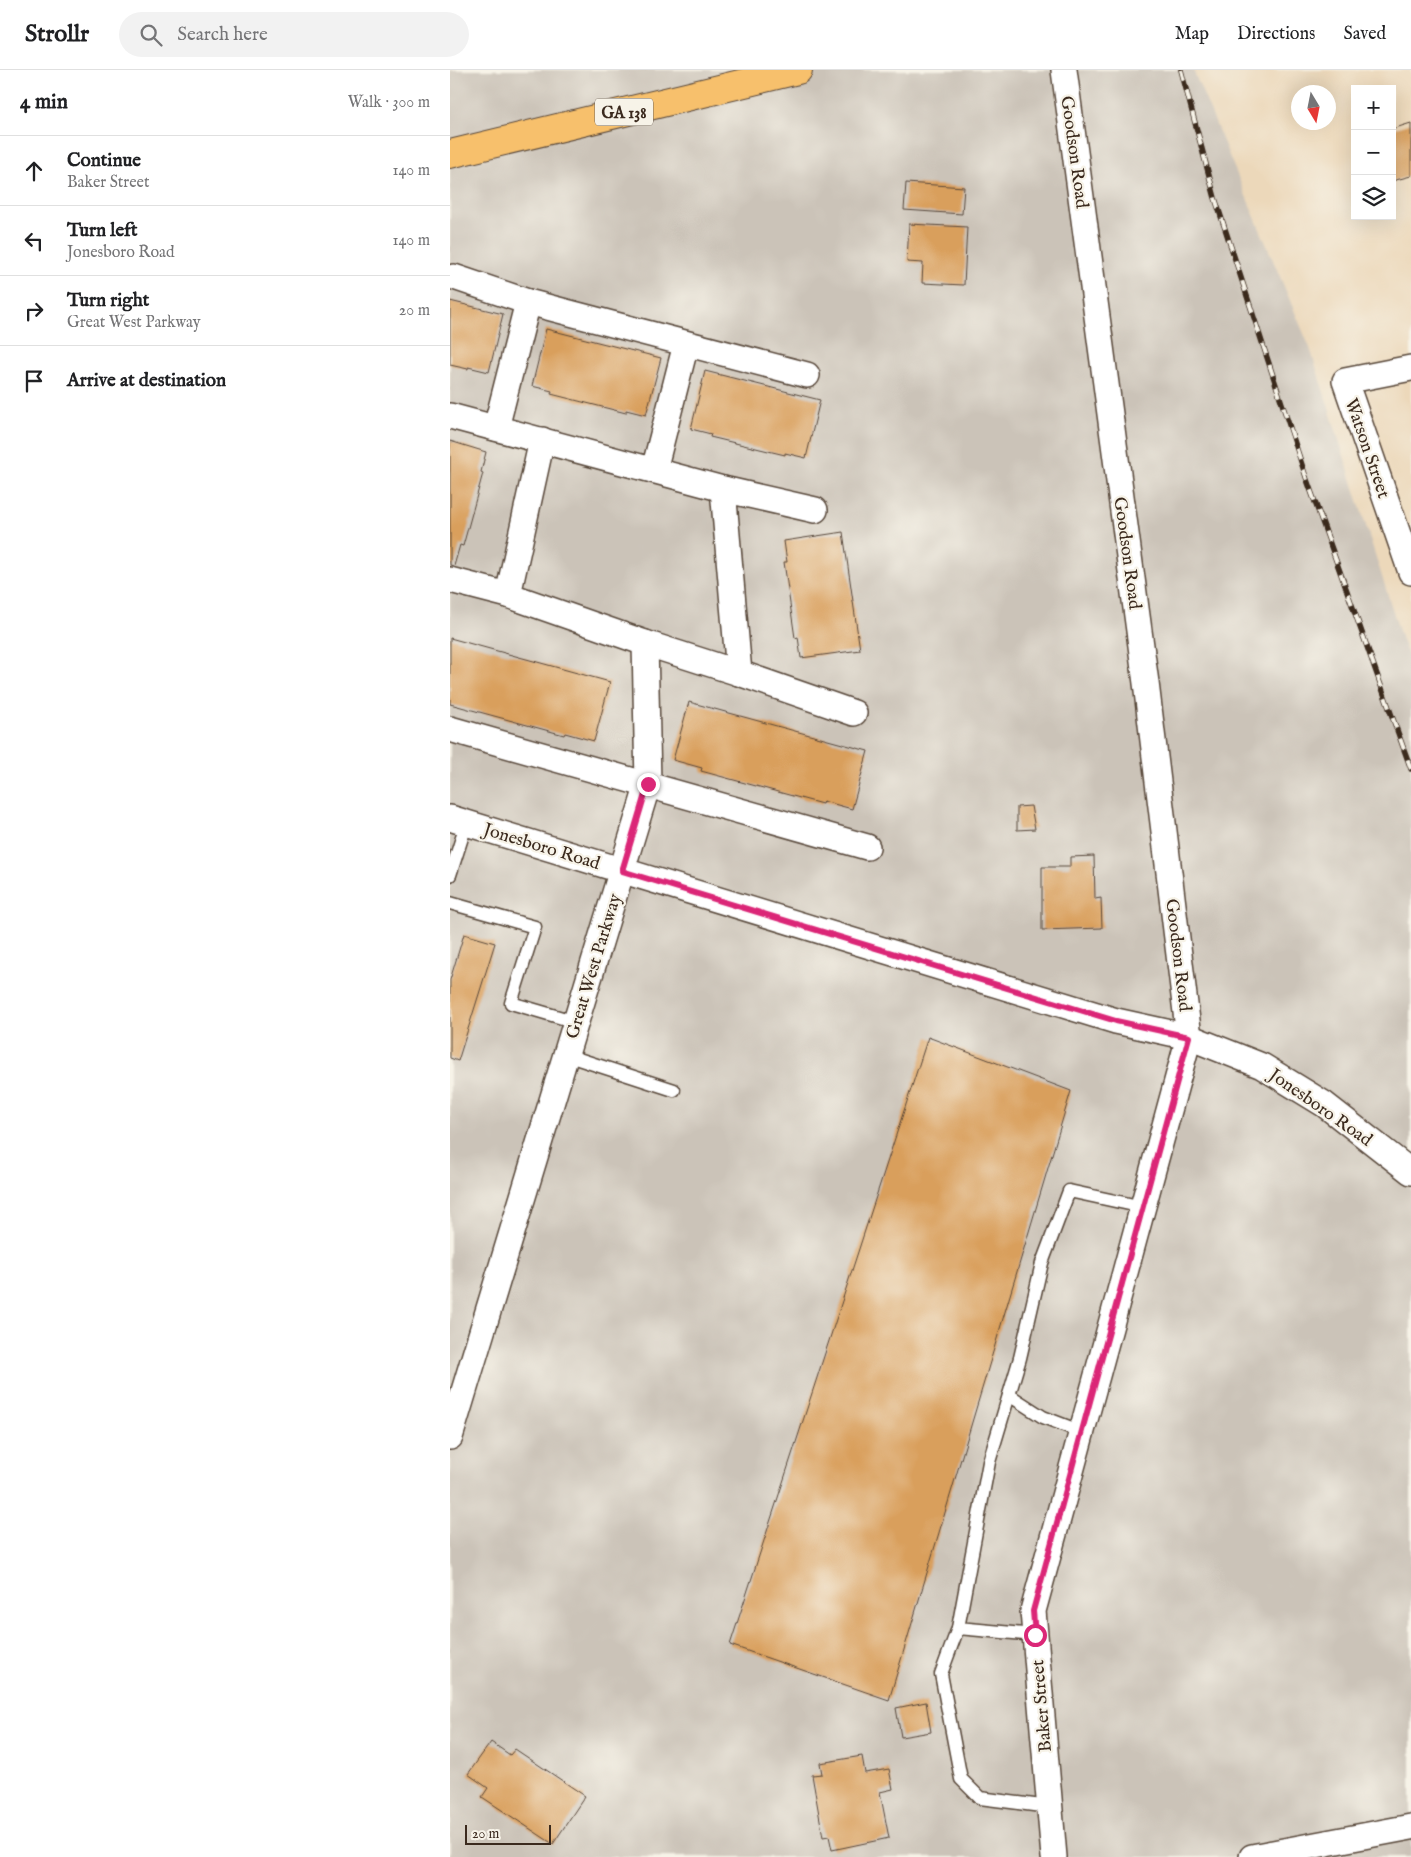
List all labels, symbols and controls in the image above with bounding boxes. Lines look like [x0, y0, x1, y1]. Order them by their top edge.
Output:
search box [119, 12, 469, 57]
text: Strollr [25, 19, 89, 50]
icon: search [137, 21, 165, 49]
text: Search here [177, 23, 268, 47]
text: Map [1175, 23, 1209, 46]
text: Directions [1237, 23, 1315, 46]
text: Saved [1343, 23, 1386, 46]
north arrow [1291, 85, 1336, 130]
map controls [1351, 85, 1396, 220]
button: + [1351, 85, 1396, 130]
text: 4 min [20, 89, 68, 116]
text: Walk · 300 m [348, 93, 430, 113]
street label: Goodson Road [1054, 94, 1093, 210]
road number: GA 138 [595, 98, 653, 126]
button: − [1351, 130, 1396, 175]
text: Continue [67, 149, 141, 173]
icon: ahead [20, 157, 48, 185]
text: 140 m [392, 161, 430, 181]
text: Baker Street [67, 173, 149, 193]
button: layers [1351, 175, 1396, 220]
text: Turn left [67, 219, 138, 243]
icon: left [20, 227, 48, 255]
text: 140 m [392, 231, 430, 251]
text: Jonesboro Road [67, 243, 174, 263]
text: Turn right [67, 289, 149, 313]
icon: right [20, 297, 48, 325]
text: 20 m [399, 301, 430, 321]
text: Great West Parkway [67, 313, 201, 333]
icon: arrive [20, 367, 48, 395]
text: Arrive at destination [67, 369, 226, 393]
street label: Watson Street [1339, 395, 1394, 501]
street label: Goodson Road [1107, 495, 1146, 611]
route end [637, 773, 660, 796]
street label: Jonesboro Road [478, 818, 603, 876]
street label: Great West Parkway [561, 891, 627, 1042]
street label: Goodson Road [1159, 897, 1196, 1013]
street label: Jonesboro Road [1262, 1063, 1377, 1153]
route start [1024, 1624, 1047, 1647]
street label: Baker Street [1027, 1659, 1058, 1753]
scale bar [465, 1822, 551, 1845]
text: 20 m [472, 1825, 499, 1843]

